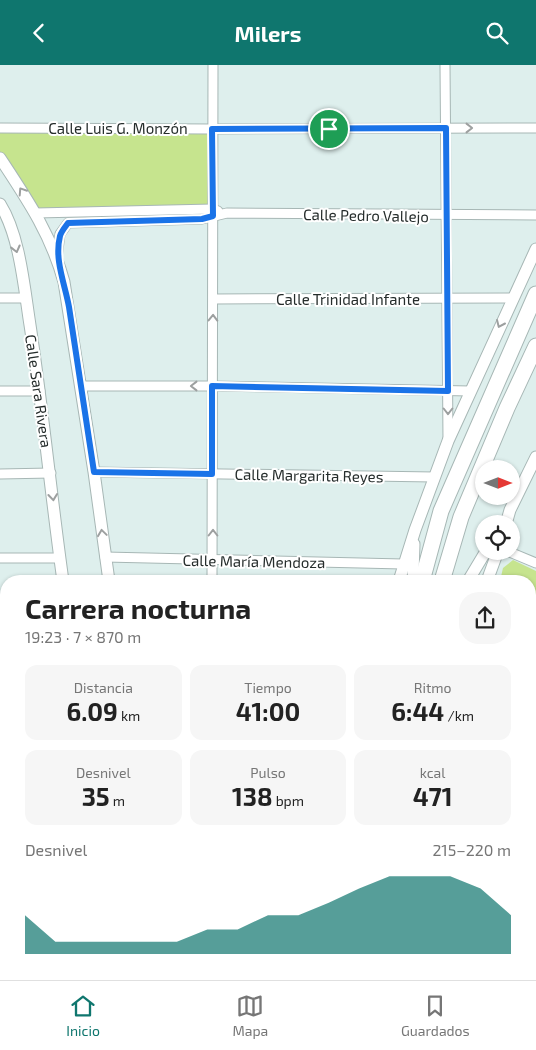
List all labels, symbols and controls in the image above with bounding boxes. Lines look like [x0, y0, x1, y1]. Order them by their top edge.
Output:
icon: back [25, 19, 53, 47]
icon: search [483, 19, 511, 47]
text: Milers [235, 20, 301, 46]
pin [308, 108, 350, 150]
icon: arrive [315, 115, 343, 143]
street label: Calle Luis G. Monzón [48, 119, 188, 137]
one-way arrow [465, 123, 473, 133]
one-way arrow [18, 187, 28, 196]
street label: Calle Pedro Vallejo [303, 205, 429, 226]
one-way arrow [10, 245, 21, 254]
street label: Calle Trinidad Infante [276, 290, 420, 308]
one-way arrow [208, 313, 218, 321]
one-way arrow [496, 319, 507, 328]
street label: Calle Sara Rivera [22, 333, 56, 449]
one-way arrow [190, 381, 198, 391]
one-way arrow [443, 408, 453, 415]
north arrow [475, 460, 520, 505]
map controls [475, 460, 520, 560]
street label: Calle Margarita Reyes [234, 465, 384, 485]
one-way arrow [47, 493, 58, 501]
button: locate [475, 515, 520, 560]
one-way arrow [207, 528, 218, 536]
one-way arrow [97, 529, 108, 537]
street label: Calle María Mendoza [182, 551, 326, 571]
text: Carrera nocturna [25, 591, 251, 625]
button: share [459, 592, 511, 644]
text: 19:23 · 7 × 870 m [25, 627, 141, 646]
text: Distancia [74, 679, 133, 696]
text: Tiempo [244, 679, 292, 696]
text: Ritmo [414, 679, 452, 696]
text: 6.09 [66, 696, 118, 726]
text: 41:00 [236, 696, 300, 726]
text: 6:44 [391, 696, 444, 726]
text: km [118, 707, 140, 724]
text: /km [444, 707, 474, 724]
text: Desnivel [76, 764, 131, 781]
text: Pulso [250, 764, 286, 781]
text: kcal [420, 764, 445, 781]
text: 35 [82, 781, 110, 811]
text: 138 [232, 781, 273, 811]
text: 471 [413, 781, 453, 811]
text: m [110, 792, 125, 809]
text: bpm [273, 792, 304, 809]
text: Desnivel [25, 840, 87, 859]
text: 215–220 m [432, 840, 511, 859]
tab: Inicio [66, 992, 100, 1039]
tab: Mapa [233, 992, 268, 1039]
tab: Guardados [401, 992, 470, 1039]

